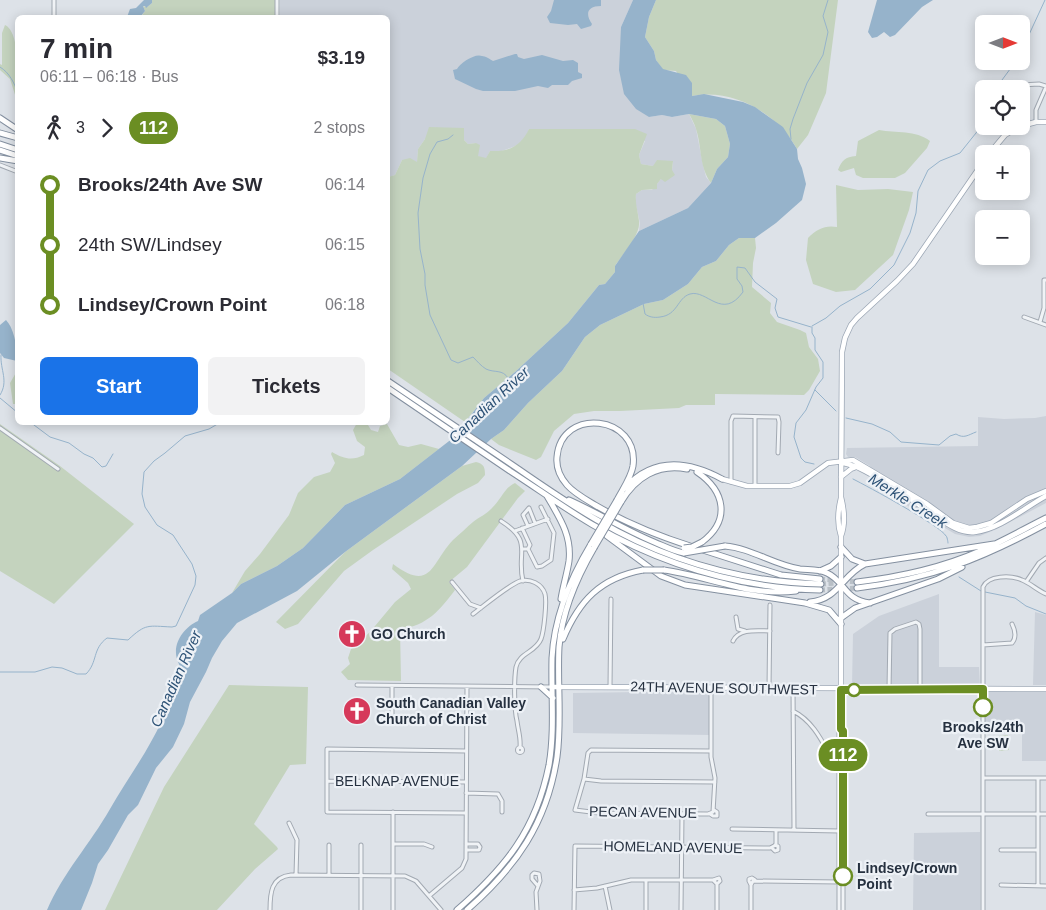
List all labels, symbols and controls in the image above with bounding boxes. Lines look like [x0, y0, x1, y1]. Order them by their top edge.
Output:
north arrow [975, 15, 1030, 70]
map controls [975, 15, 1030, 265]
text: 7 min [40, 33, 113, 64]
text: $3.19 [317, 47, 365, 68]
text: 06:11 – 06:18 · Bus [40, 68, 178, 85]
button: locate [975, 80, 1030, 135]
icon: walk [40, 114, 68, 142]
icon: forward [93, 114, 121, 142]
text: 112 [139, 118, 168, 138]
text: 3 [76, 119, 85, 136]
text: 2 stops [313, 119, 365, 136]
button: + [975, 145, 1030, 200]
text: Brooks/24th Ave SW [78, 174, 262, 195]
text: 06:14 [325, 176, 365, 193]
button: − [975, 210, 1030, 265]
text: 24th SW/Lindsey [78, 234, 222, 255]
text: 06:15 [325, 236, 365, 253]
text: Lindsey/Crown Point [78, 294, 267, 315]
text: 06:18 [325, 296, 365, 313]
button: Start [40, 357, 198, 415]
button: Tickets [208, 357, 365, 415]
water label: Canadian River [445, 362, 533, 446]
water label: Merkle Creek [866, 470, 952, 532]
church icon: GO Church [337, 619, 367, 649]
place label: GO Church [371, 626, 446, 642]
water label: Canadian River [147, 627, 205, 729]
street label: 24TH AVENUE SOUTHWEST [630, 678, 818, 698]
unlabelled marker [847, 683, 861, 697]
place label: South Canadian Valley Church of Christ [376, 695, 526, 727]
church icon: South Canadian Valley Church of Christ [342, 696, 372, 726]
marker: Brooks/24th Ave SW [973, 697, 993, 717]
place label: Brooks/24th Ave SW [943, 719, 1023, 751]
line badge: 112 [814, 739, 872, 771]
text: 112 [828, 745, 858, 765]
street label: BELKNAP AVENUE [335, 773, 459, 789]
street label: PECAN AVENUE [589, 803, 697, 821]
street label: HOMELAND AVENUE [603, 838, 743, 856]
place label: Lindsey/Crown Point [857, 860, 957, 892]
marker: Lindsey/Crown Point [833, 866, 853, 886]

